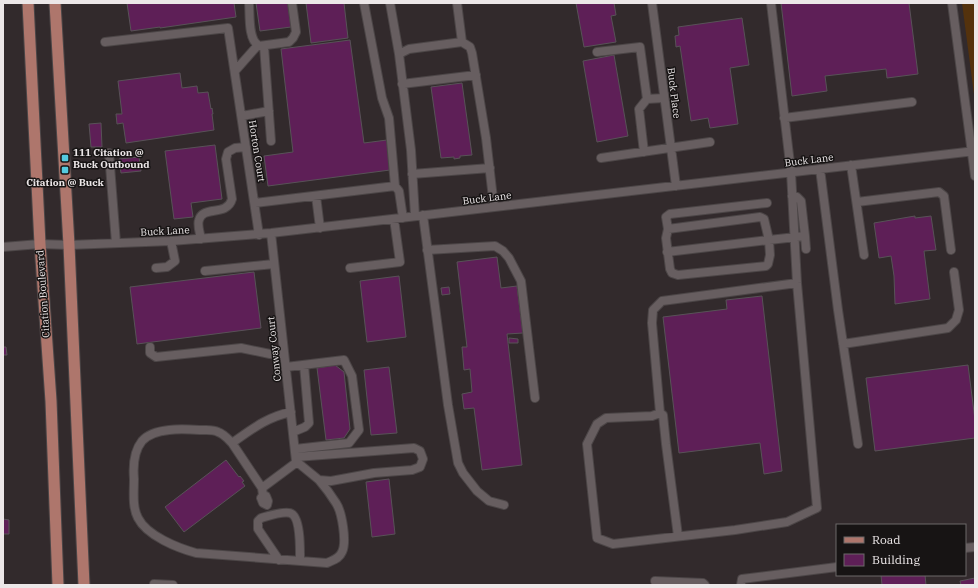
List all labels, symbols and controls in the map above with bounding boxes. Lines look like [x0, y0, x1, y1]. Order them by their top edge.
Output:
street label: Buck Place [664, 67, 684, 119]
street label: Horton Court [246, 119, 268, 183]
place label: 111 Citation @ Buck Outbound [73, 146, 150, 171]
street label: Buck Lane [784, 151, 834, 169]
marker: 111 Citation @ Buck Outbound [60, 153, 70, 163]
marker: Citation @ Buck [60, 165, 70, 175]
place label: Citation @ Buck [26, 176, 105, 189]
street label: Buck Lane [462, 189, 512, 207]
street label: Buck Lane [140, 223, 190, 239]
street label: Citation Boulevard [33, 250, 53, 338]
street label: Conway Court [264, 315, 284, 382]
legend [836, 524, 966, 576]
text: Road [872, 532, 901, 547]
text: Building [872, 552, 920, 567]

